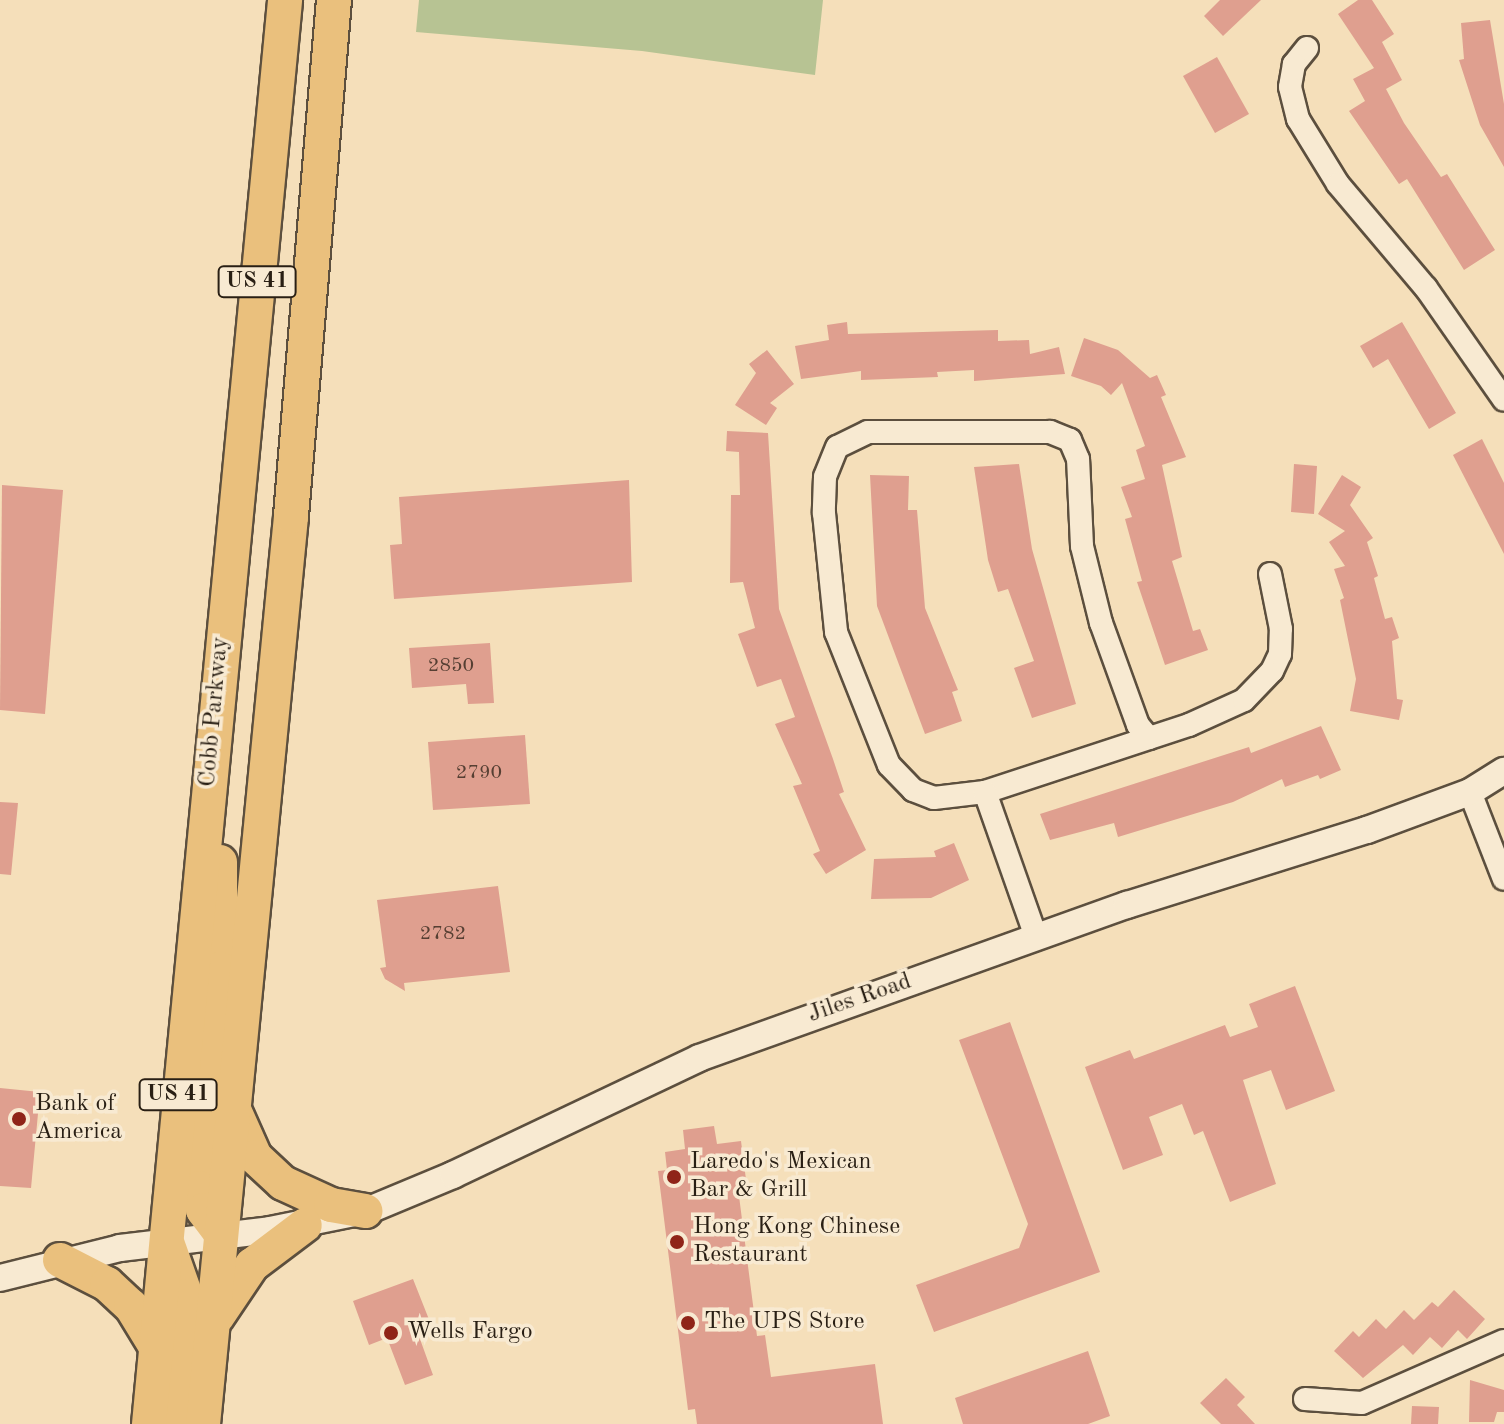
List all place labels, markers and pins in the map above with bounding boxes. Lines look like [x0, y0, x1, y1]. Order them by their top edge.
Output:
place label: Bank of America [35, 1091, 122, 1147]
marker: Bank of America [10, 1110, 28, 1128]
place label: Laredo's Mexican Bar & Grill [690, 1149, 872, 1205]
marker: Laredo's Mexican Bar & Grill [665, 1168, 683, 1186]
place label: Hong Kong Chinese Restaurant [693, 1214, 900, 1270]
marker: Hong Kong Chinese Restaurant [668, 1233, 686, 1251]
place label: The UPS Store [704, 1309, 865, 1337]
marker: The UPS Store [679, 1314, 697, 1332]
place label: Wells Fargo [407, 1319, 533, 1347]
marker: Wells Fargo [382, 1324, 400, 1342]

